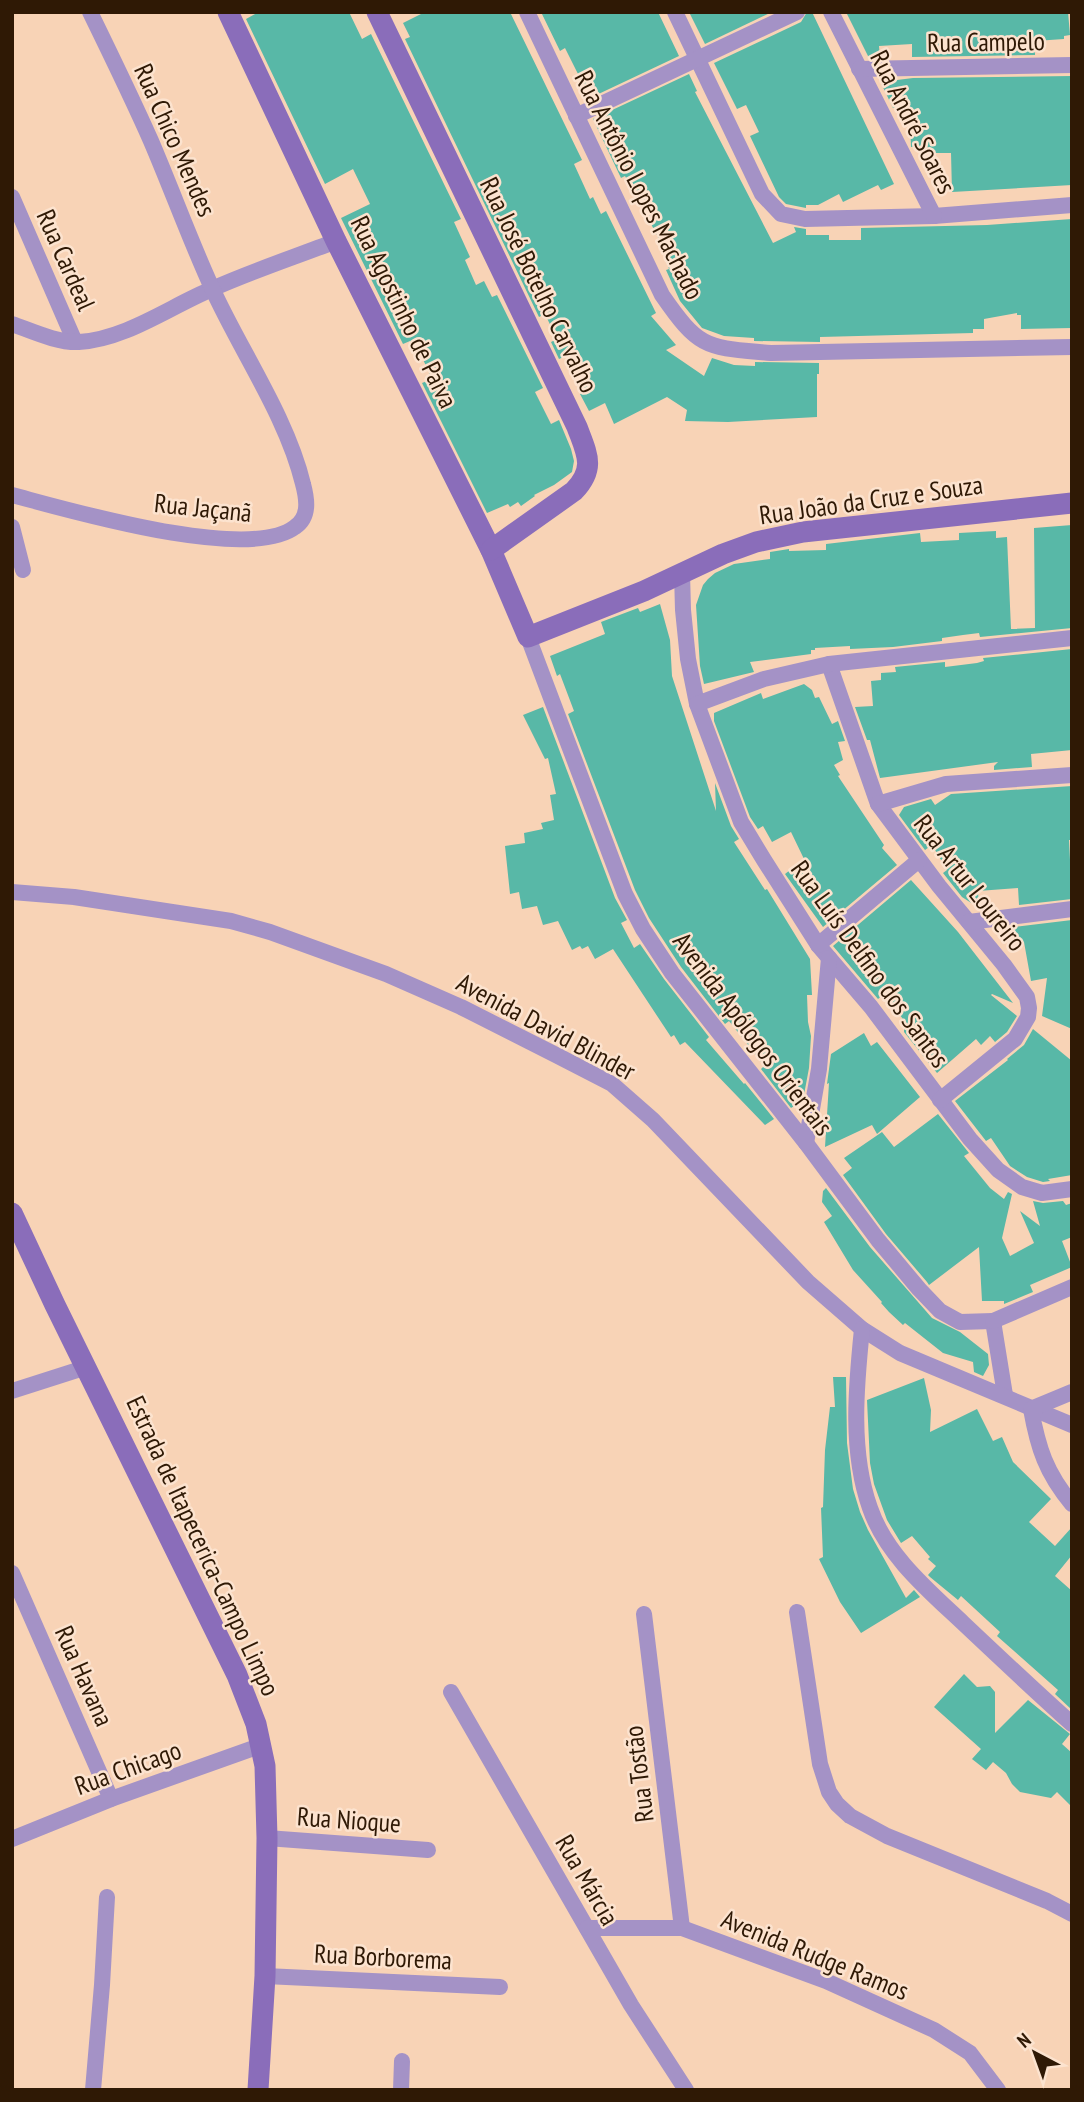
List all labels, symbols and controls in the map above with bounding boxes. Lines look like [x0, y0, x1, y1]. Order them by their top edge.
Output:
street label: Rua Campelo [927, 24, 1045, 59]
street label: Rua André Soares [863, 44, 964, 199]
street label: Rua Chico Mendes [127, 58, 224, 221]
street label: Rua Antônio Lopes Machado [567, 65, 711, 305]
street label: Rua José Botelho Carvalho [473, 172, 606, 398]
street label: Rua Cardeal [30, 204, 103, 315]
street label: Rua Agostinho de Paiva [344, 210, 465, 413]
street label: Rua João da Cruz e Souza [757, 467, 985, 532]
street label: Rua Jaçanã [153, 486, 253, 529]
street label: Rua Artur Loureiro [907, 808, 1034, 958]
street label: Rua Luís Delfino dos Santos [784, 854, 957, 1074]
street label: Avenida Apólogos Orientais [666, 926, 841, 1142]
street label: Avenida David Blinder [451, 966, 641, 1088]
street label: Estrada de Itapecerica-Campo Limpo [119, 1391, 288, 1701]
street label: Rua Havana [48, 1621, 121, 1731]
street label: Rua Tostão [616, 1724, 661, 1824]
street label: Rua Chicago [70, 1733, 186, 1802]
street label: Rua Nioque [296, 1799, 402, 1840]
street label: Rua Márcia [548, 1829, 626, 1931]
street label: Avenida Rudge Ramos [717, 1902, 914, 2007]
street label: Rua Borborema [313, 1936, 453, 1977]
north arrow [1000, 2018, 1070, 2088]
text: N [1012, 2028, 1036, 2053]

